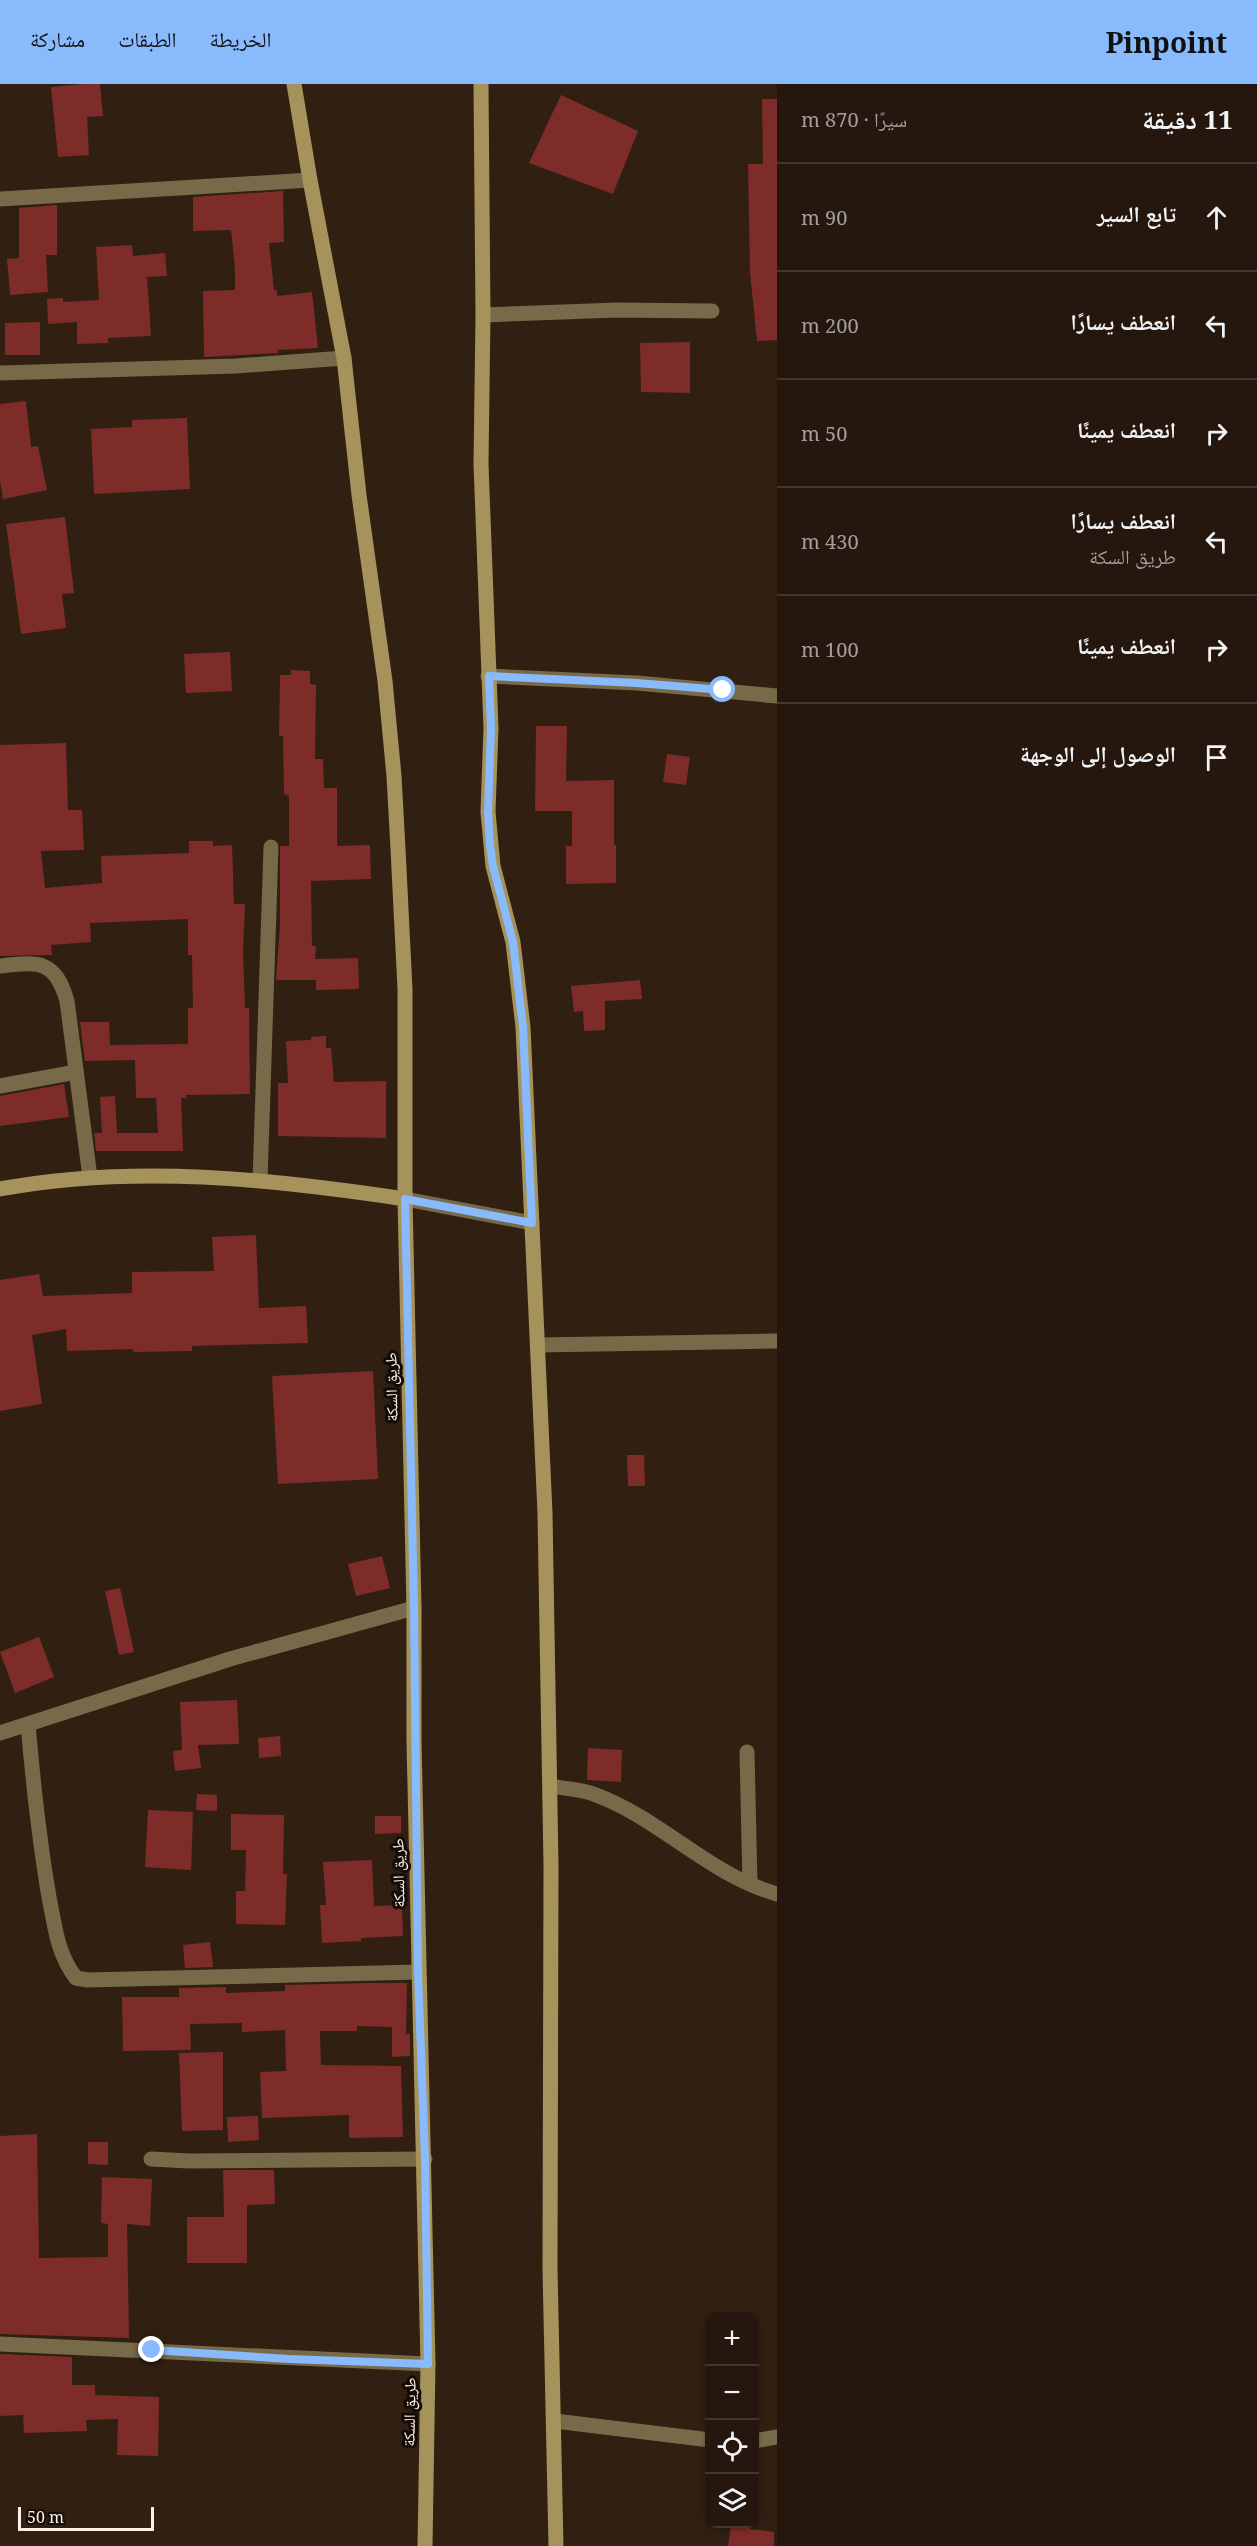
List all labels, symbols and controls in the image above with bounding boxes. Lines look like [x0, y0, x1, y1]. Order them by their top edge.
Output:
text: Pinpoint [1105, 23, 1227, 61]
text: مشاركة [30, 25, 85, 53]
text: الطبقات [118, 25, 177, 53]
text: الخريطة [210, 25, 271, 53]
text: 11 دقيقة [1142, 101, 1233, 137]
text: سيرًا · 870 m [801, 106, 907, 133]
text: تابع السير [1097, 198, 1176, 228]
icon: ahead [1200, 201, 1233, 234]
text: 90 m [801, 204, 847, 231]
text: انعطف يسارًا [1071, 306, 1176, 336]
icon: left [1200, 309, 1233, 342]
text: 200 m [801, 312, 859, 339]
text: انعطف يمينًا [1077, 414, 1176, 444]
icon: right [1200, 417, 1233, 450]
text: 50 m [801, 420, 847, 447]
text: انعطف يسارًا [1071, 505, 1176, 535]
icon: left [1200, 525, 1233, 558]
text: 430 m [801, 528, 859, 555]
text: طريق السكة [1089, 543, 1176, 570]
text: انعطف يمينًا [1077, 630, 1176, 660]
icon: right [1200, 633, 1233, 666]
text: 100 m [801, 636, 859, 663]
route start [709, 676, 735, 702]
text: الوصول إلى الوجهة [1020, 738, 1176, 768]
icon: arrive [1200, 741, 1233, 774]
street label: طريق السكة [379, 1352, 403, 1422]
street label: طريق السكة [386, 1838, 410, 1908]
map controls [705, 2312, 759, 2528]
button: + [705, 2312, 759, 2366]
route end [138, 2336, 164, 2362]
button: − [705, 2366, 759, 2420]
street label: طريق السكة [397, 2377, 421, 2447]
button: locate [705, 2420, 759, 2474]
button: layers [705, 2474, 759, 2528]
scale bar [18, 2504, 154, 2532]
text: 50 m [27, 2506, 64, 2528]

